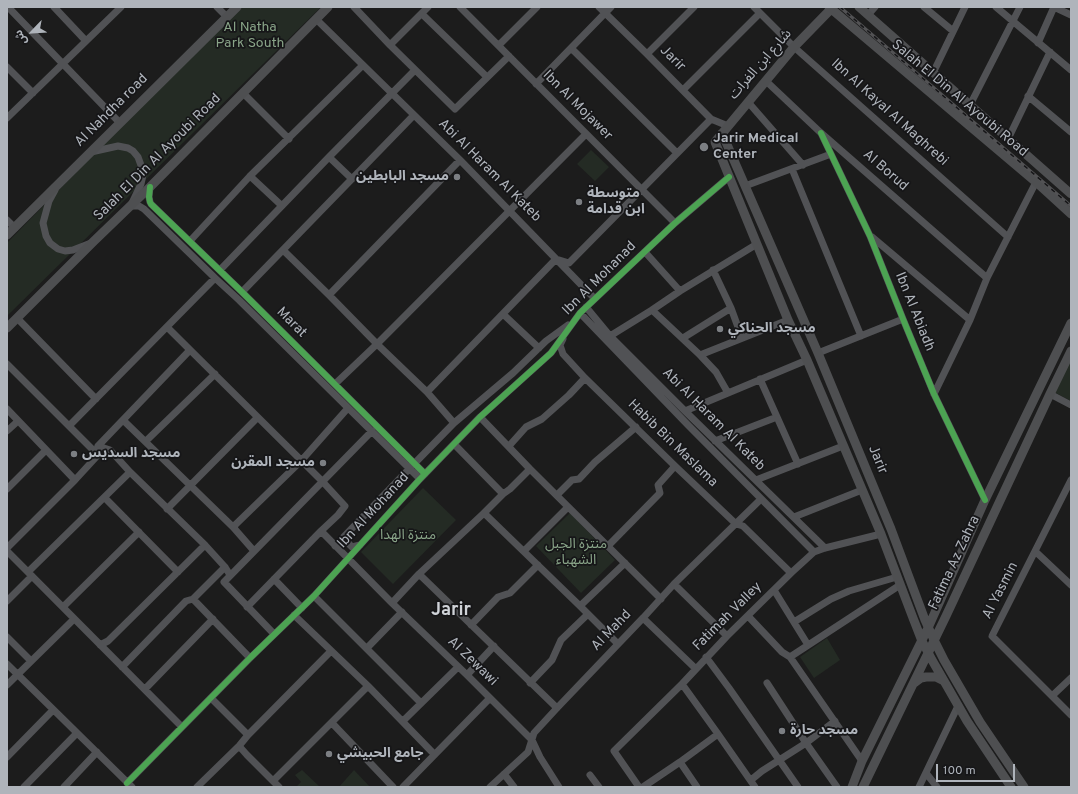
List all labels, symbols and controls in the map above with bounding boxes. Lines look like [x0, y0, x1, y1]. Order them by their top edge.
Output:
north arrow [12, 12, 52, 52]
park label: Al Natha Park South [216, 20, 284, 52]
street label: شارع ابن الفرات [726, 26, 796, 104]
text: ش [12, 27, 31, 47]
street label: Salah El Din Al Ayoubi Road [887, 37, 1031, 161]
street label: Jarir [656, 43, 688, 75]
street label: Ibn Al Kayal Al Maghrebi [827, 56, 951, 170]
street label: Ibn Al Mojawer [538, 67, 616, 145]
street label: Al Nahdha road [72, 71, 152, 151]
street label: Salah El Din Al Ayoubi Road [91, 91, 225, 225]
street label: Abi Al Haram Al Kateb [434, 116, 544, 226]
place label: Jarir Medical Center [713, 131, 799, 164]
marker: Jarir Medical Center [698, 141, 710, 153]
street label: Al Borud [859, 147, 911, 195]
place label: مسجد البابطين [356, 169, 449, 185]
marker: مسجد البابطين [452, 172, 462, 182]
place label: متوسطة ابن قدامة [587, 186, 645, 218]
marker: متوسطة ابن قدامة [574, 197, 584, 207]
street label: Ibn Al Mohanad [560, 239, 640, 319]
street label: Ibn Al Abiadh [891, 270, 937, 354]
street label: Marat [272, 304, 310, 342]
place label: مسجد الحناكي [728, 321, 816, 337]
marker: مسجد الحناكي [715, 324, 725, 334]
street label: Abi Al Haram Al Kateb [658, 365, 768, 475]
street label: Habib Bin Maslama [624, 397, 720, 491]
street label: Jarir [863, 443, 891, 477]
place label: مسجد السديس [82, 446, 180, 462]
marker: مسجد السديس [69, 449, 79, 459]
place label: مسجد المقرن [231, 455, 315, 471]
marker: مسجد المقرن [318, 458, 328, 468]
street label: Ibn Al Mohanad [335, 470, 413, 552]
street label: Fatima Az Zahra [926, 513, 984, 613]
park label: منتزة الهدا [380, 528, 436, 544]
park label: منتزة الجبل الشهباء [545, 537, 607, 570]
street label: Al Yasmin [980, 560, 1022, 622]
street label: Fatimah Valley [690, 579, 766, 655]
district label: Jarir [431, 600, 471, 622]
street label: Al Mahd [588, 607, 636, 655]
street label: Al Zewawi [443, 634, 501, 690]
place label: مسجد حارة [790, 723, 858, 739]
marker: مسجد حارة [777, 726, 787, 736]
place label: جامع الحبيشي [337, 746, 424, 762]
marker: جامع الحبيشي [324, 749, 334, 759]
scale bar [938, 756, 1017, 782]
text: 100 m [943, 763, 976, 779]

